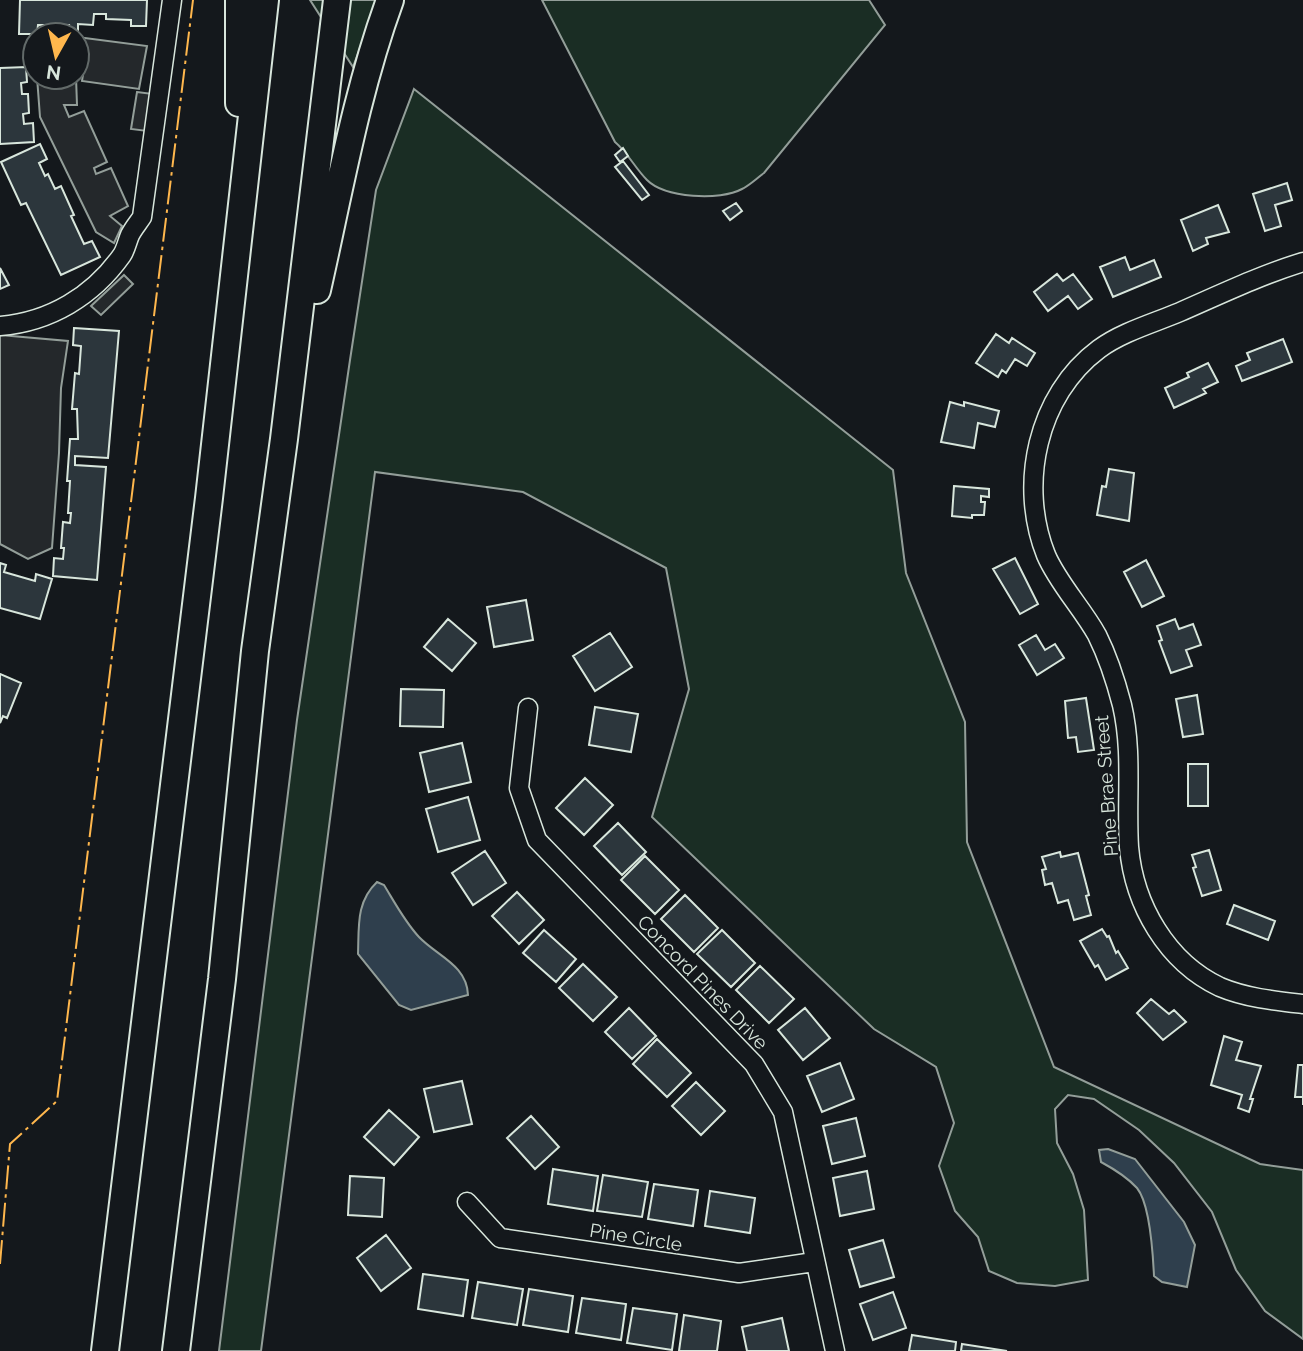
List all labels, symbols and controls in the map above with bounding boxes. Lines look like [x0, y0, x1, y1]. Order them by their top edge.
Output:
north arrow [21, 21, 91, 91]
text: N [45, 61, 62, 85]
street label: Pine Brae Street [1090, 714, 1122, 857]
street label: Concord Pines Drive [633, 910, 773, 1054]
street label: Pine Circle [588, 1219, 684, 1255]

